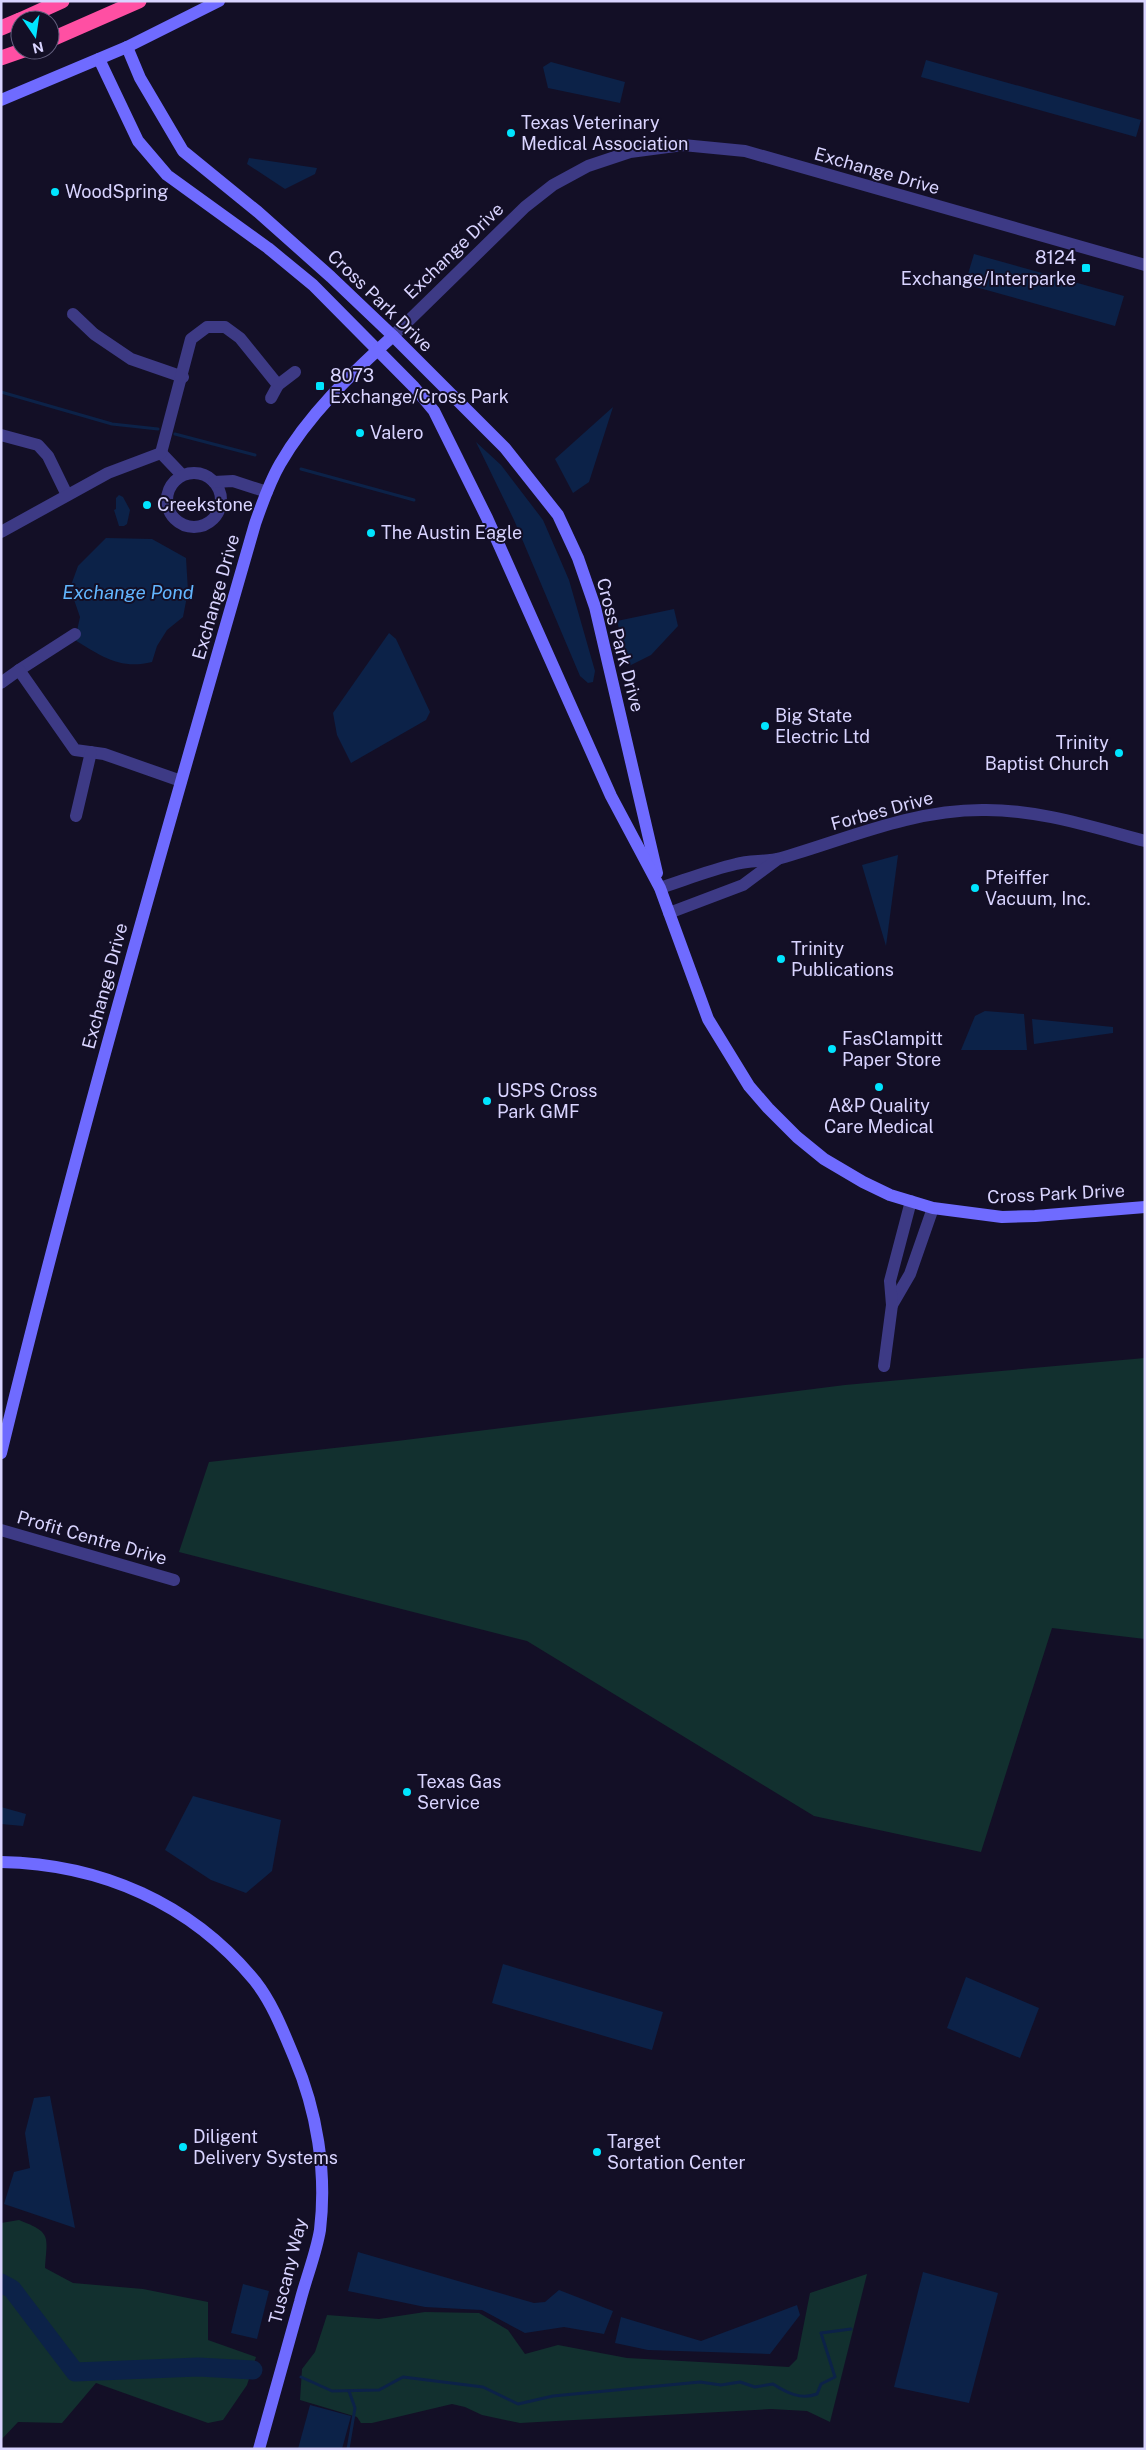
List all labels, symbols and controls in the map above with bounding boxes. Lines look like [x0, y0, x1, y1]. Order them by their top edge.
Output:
north arrow [10, 10, 60, 60]
text: N [31, 39, 45, 57]
place label: Texas Veterinary Medical Association [521, 112, 688, 154]
marker: Texas Veterinary Medical Association [505, 127, 517, 139]
street label: Exchange Drive [812, 143, 942, 198]
place label: WoodSpring [65, 181, 168, 202]
marker: WoodSpring [49, 186, 61, 198]
street label: Exchange Drive [400, 198, 508, 303]
street label: Cross Park Drive [324, 245, 437, 356]
place label: 8124 Exchange/Interparke [901, 247, 1076, 289]
marker: 8124 Exchange/Interparke [1080, 262, 1092, 274]
place label: 8073 Exchange/Cross Park [330, 365, 509, 407]
marker: 8073 Exchange/Cross Park [314, 380, 326, 392]
place label: Valero [370, 422, 424, 443]
marker: Valero [354, 427, 366, 439]
place label: Creekstone [157, 494, 253, 515]
marker: Creekstone [141, 499, 153, 511]
place label: The Austin Eagle [381, 522, 522, 543]
marker: The Austin Eagle [365, 527, 377, 539]
street label: Exchange Drive [188, 532, 243, 662]
street label: Cross Park Drive [593, 576, 648, 714]
water label: Exchange Pond [62, 581, 194, 603]
place label: Big State Electric Ltd [775, 705, 870, 747]
marker: Big State Electric Ltd [759, 720, 771, 732]
place label: Trinity Baptist Church [985, 732, 1109, 774]
marker: Trinity Baptist Church [1113, 747, 1125, 759]
street label: Forbes Drive [828, 787, 935, 834]
place label: Pfeiffer Vacuum, Inc. [985, 867, 1091, 909]
marker: Pfeiffer Vacuum, Inc. [969, 882, 981, 894]
street label: Exchange Drive [78, 921, 131, 1051]
place label: Trinity Publications [791, 938, 894, 980]
marker: Trinity Publications [775, 953, 787, 965]
place label: FasClampitt Paper Store [842, 1028, 943, 1070]
marker: FasClampitt Paper Store [826, 1043, 838, 1055]
place label: USPS Cross Park GMF [497, 1080, 597, 1122]
marker: A&P Quality Care Medical [873, 1081, 885, 1093]
marker: USPS Cross Park GMF [481, 1095, 493, 1107]
place label: A&P Quality Care Medical [824, 1095, 934, 1137]
street label: Cross Park Drive [987, 1179, 1125, 1208]
street label: Profit Centre Drive [15, 1506, 170, 1569]
place label: Texas Gas Service [417, 1771, 501, 1813]
marker: Texas Gas Service [401, 1786, 413, 1798]
place label: Diligent Delivery Systems [193, 2126, 338, 2168]
place label: Target Sortation Center [607, 2131, 745, 2173]
marker: Diligent Delivery Systems [177, 2141, 189, 2153]
marker: Target Sortation Center [591, 2146, 603, 2158]
street label: Tuscany Way [264, 2216, 311, 2326]

